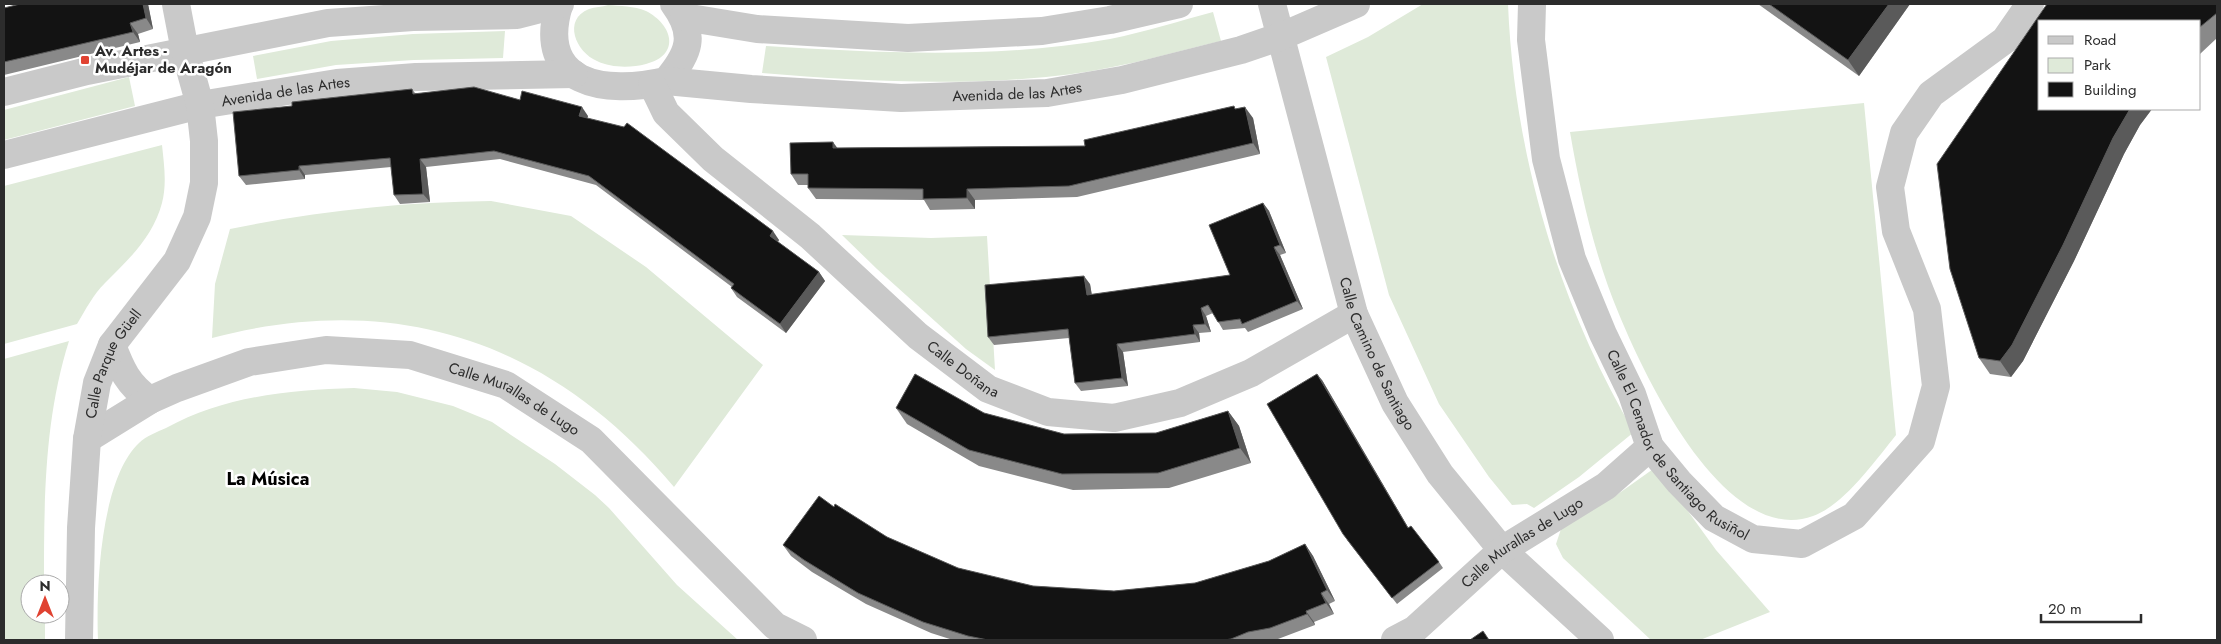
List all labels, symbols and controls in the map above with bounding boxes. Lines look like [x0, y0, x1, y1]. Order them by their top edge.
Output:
legend [2038, 20, 2201, 110]
text: Road [2084, 29, 2116, 51]
place label: Av. Artes - Mudéjar de Aragón [94, 40, 232, 79]
marker: Av. Artes - Mudéjar de Aragón [79, 54, 91, 66]
text: Park [2084, 54, 2111, 76]
street label: Avenida de las Artes [220, 71, 351, 112]
street label: Avenida de las Artes [952, 76, 1084, 107]
text: Building [2084, 79, 2136, 101]
street label: Calle Camino de Santiago [1334, 275, 1421, 435]
street label: Calle Parque Güell [80, 304, 147, 420]
street label: Calle Doñana [922, 335, 1002, 403]
street label: Calle El Cenador de Santiago Rusiñol [1601, 346, 1753, 546]
street label: Calle Murallas de Lugo [446, 357, 584, 441]
district label: La Música [227, 466, 309, 492]
street label: Calle Murallas de Lugo [1456, 492, 1587, 593]
north arrow [20, 574, 70, 624]
text: N [39, 576, 51, 596]
scale bar [2041, 592, 2141, 624]
text: 20 m [2048, 598, 2082, 620]

